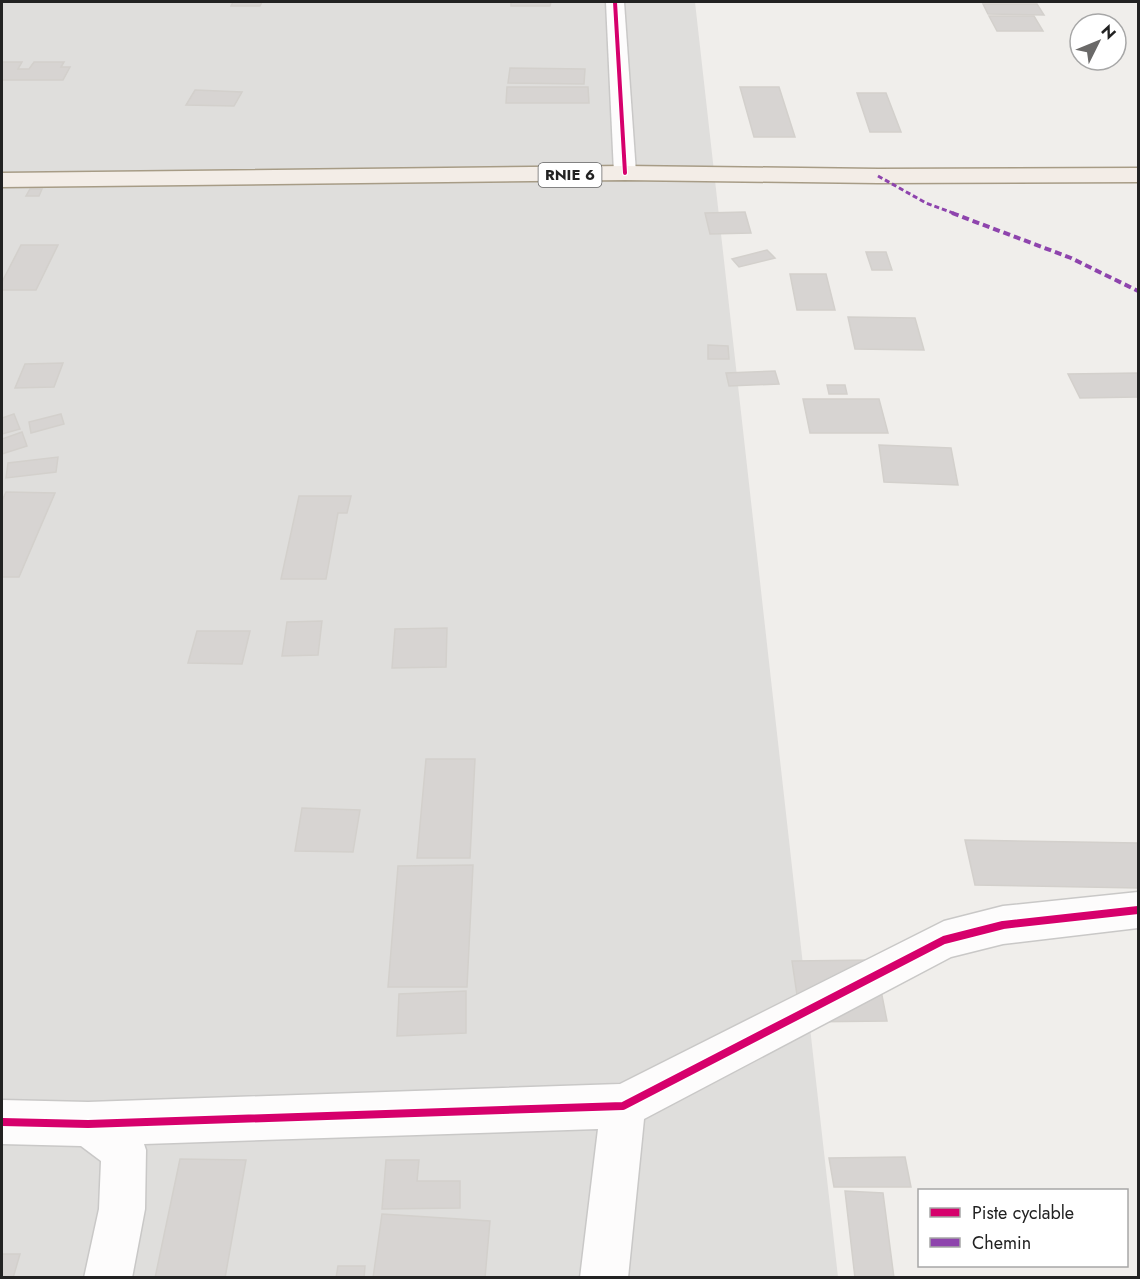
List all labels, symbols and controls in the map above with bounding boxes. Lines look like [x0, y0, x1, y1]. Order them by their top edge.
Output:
north arrow [1068, 12, 1128, 72]
text: N [1096, 20, 1121, 45]
road number: RNIE 6 [538, 163, 602, 187]
legend [918, 1189, 1128, 1267]
text: Piste cyclable [972, 1200, 1074, 1226]
text: Chemin [972, 1230, 1031, 1256]

